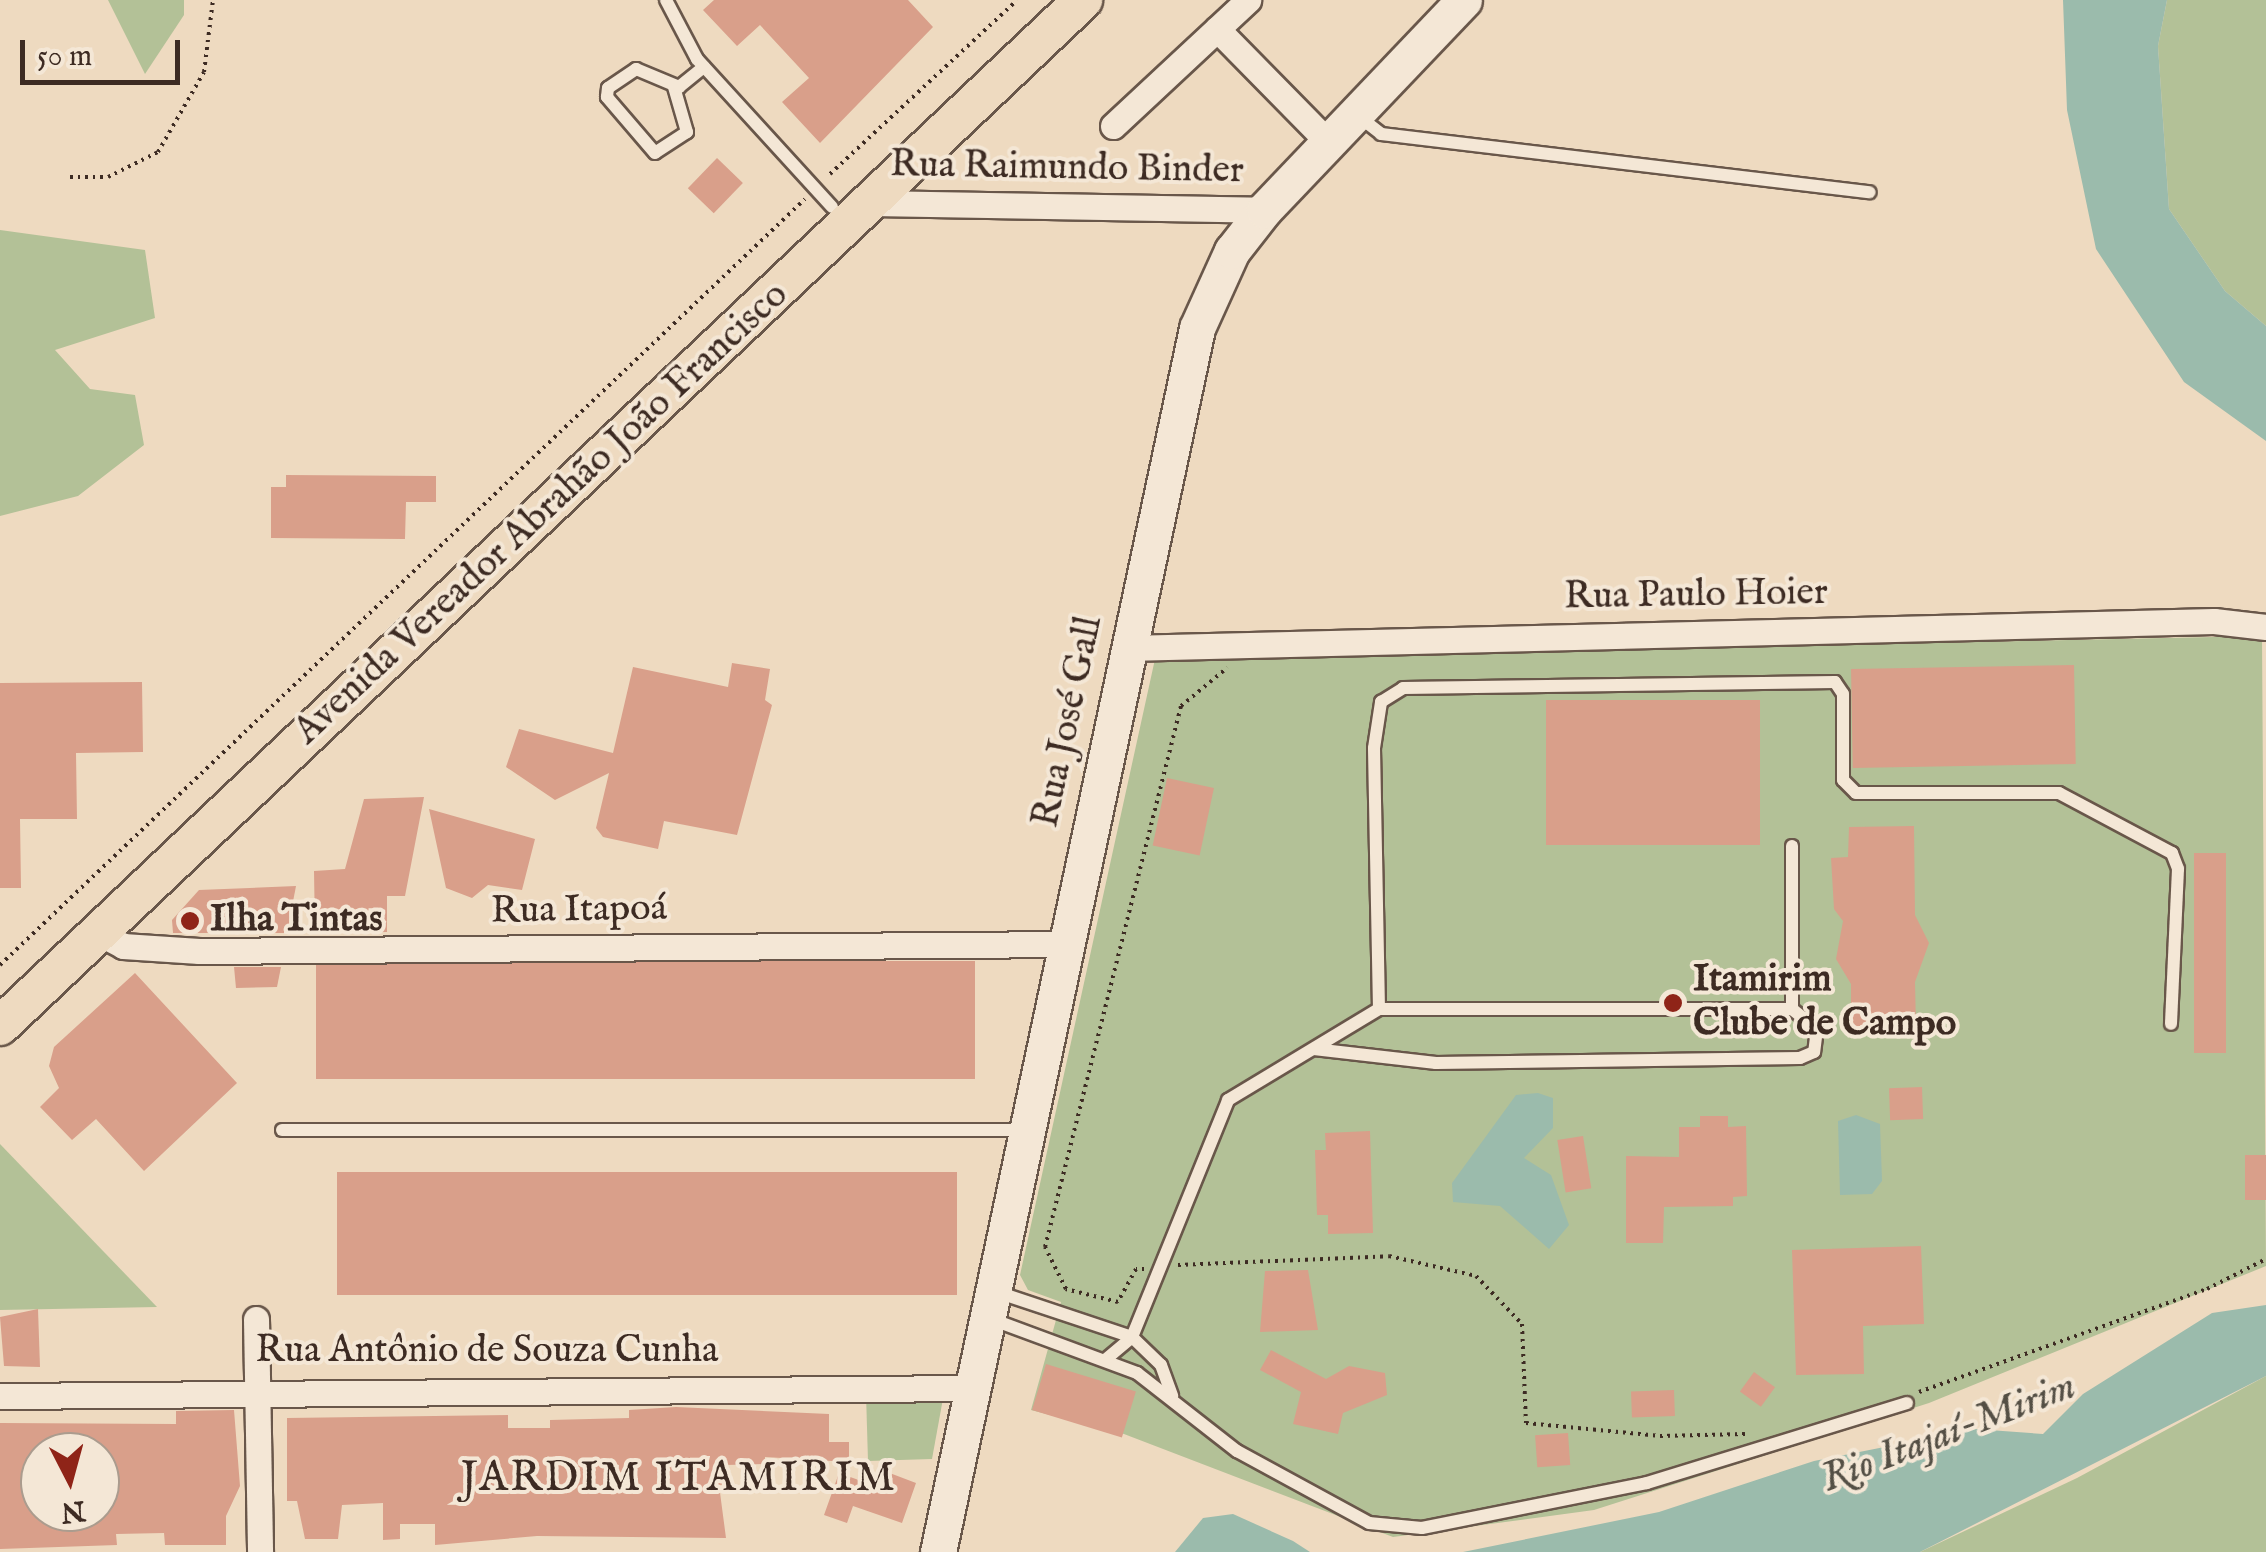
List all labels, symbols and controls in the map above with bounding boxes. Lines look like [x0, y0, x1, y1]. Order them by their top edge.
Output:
scale bar [25, 20, 185, 82]
text: 50 m [37, 38, 92, 76]
street label: Rua Raimundo Binder [890, 143, 1244, 195]
street label: Avenida Vereador Abrahão João Francisco [286, 273, 798, 755]
street label: Rua Paulo Hoier [1564, 571, 1828, 621]
street label: Rua José Gall [1024, 612, 1114, 832]
street label: Rua Itapoá [491, 887, 667, 935]
place label: Ilha Tintas [210, 898, 382, 944]
marker: Ilha Tintas [179, 910, 201, 932]
place label: Itamirim Clube de Campo [1693, 958, 1956, 1048]
marker: Itamirim Clube de Campo [1662, 992, 1684, 1014]
street label: Rua Antônio de Souza Cunha [256, 1329, 718, 1375]
water label: Rio Itajaí-Mirim [1815, 1364, 2083, 1504]
north arrow [20, 1432, 120, 1532]
district label: JARDIM ITAMIRIM [461, 1454, 897, 1504]
text: N [59, 1492, 87, 1529]

